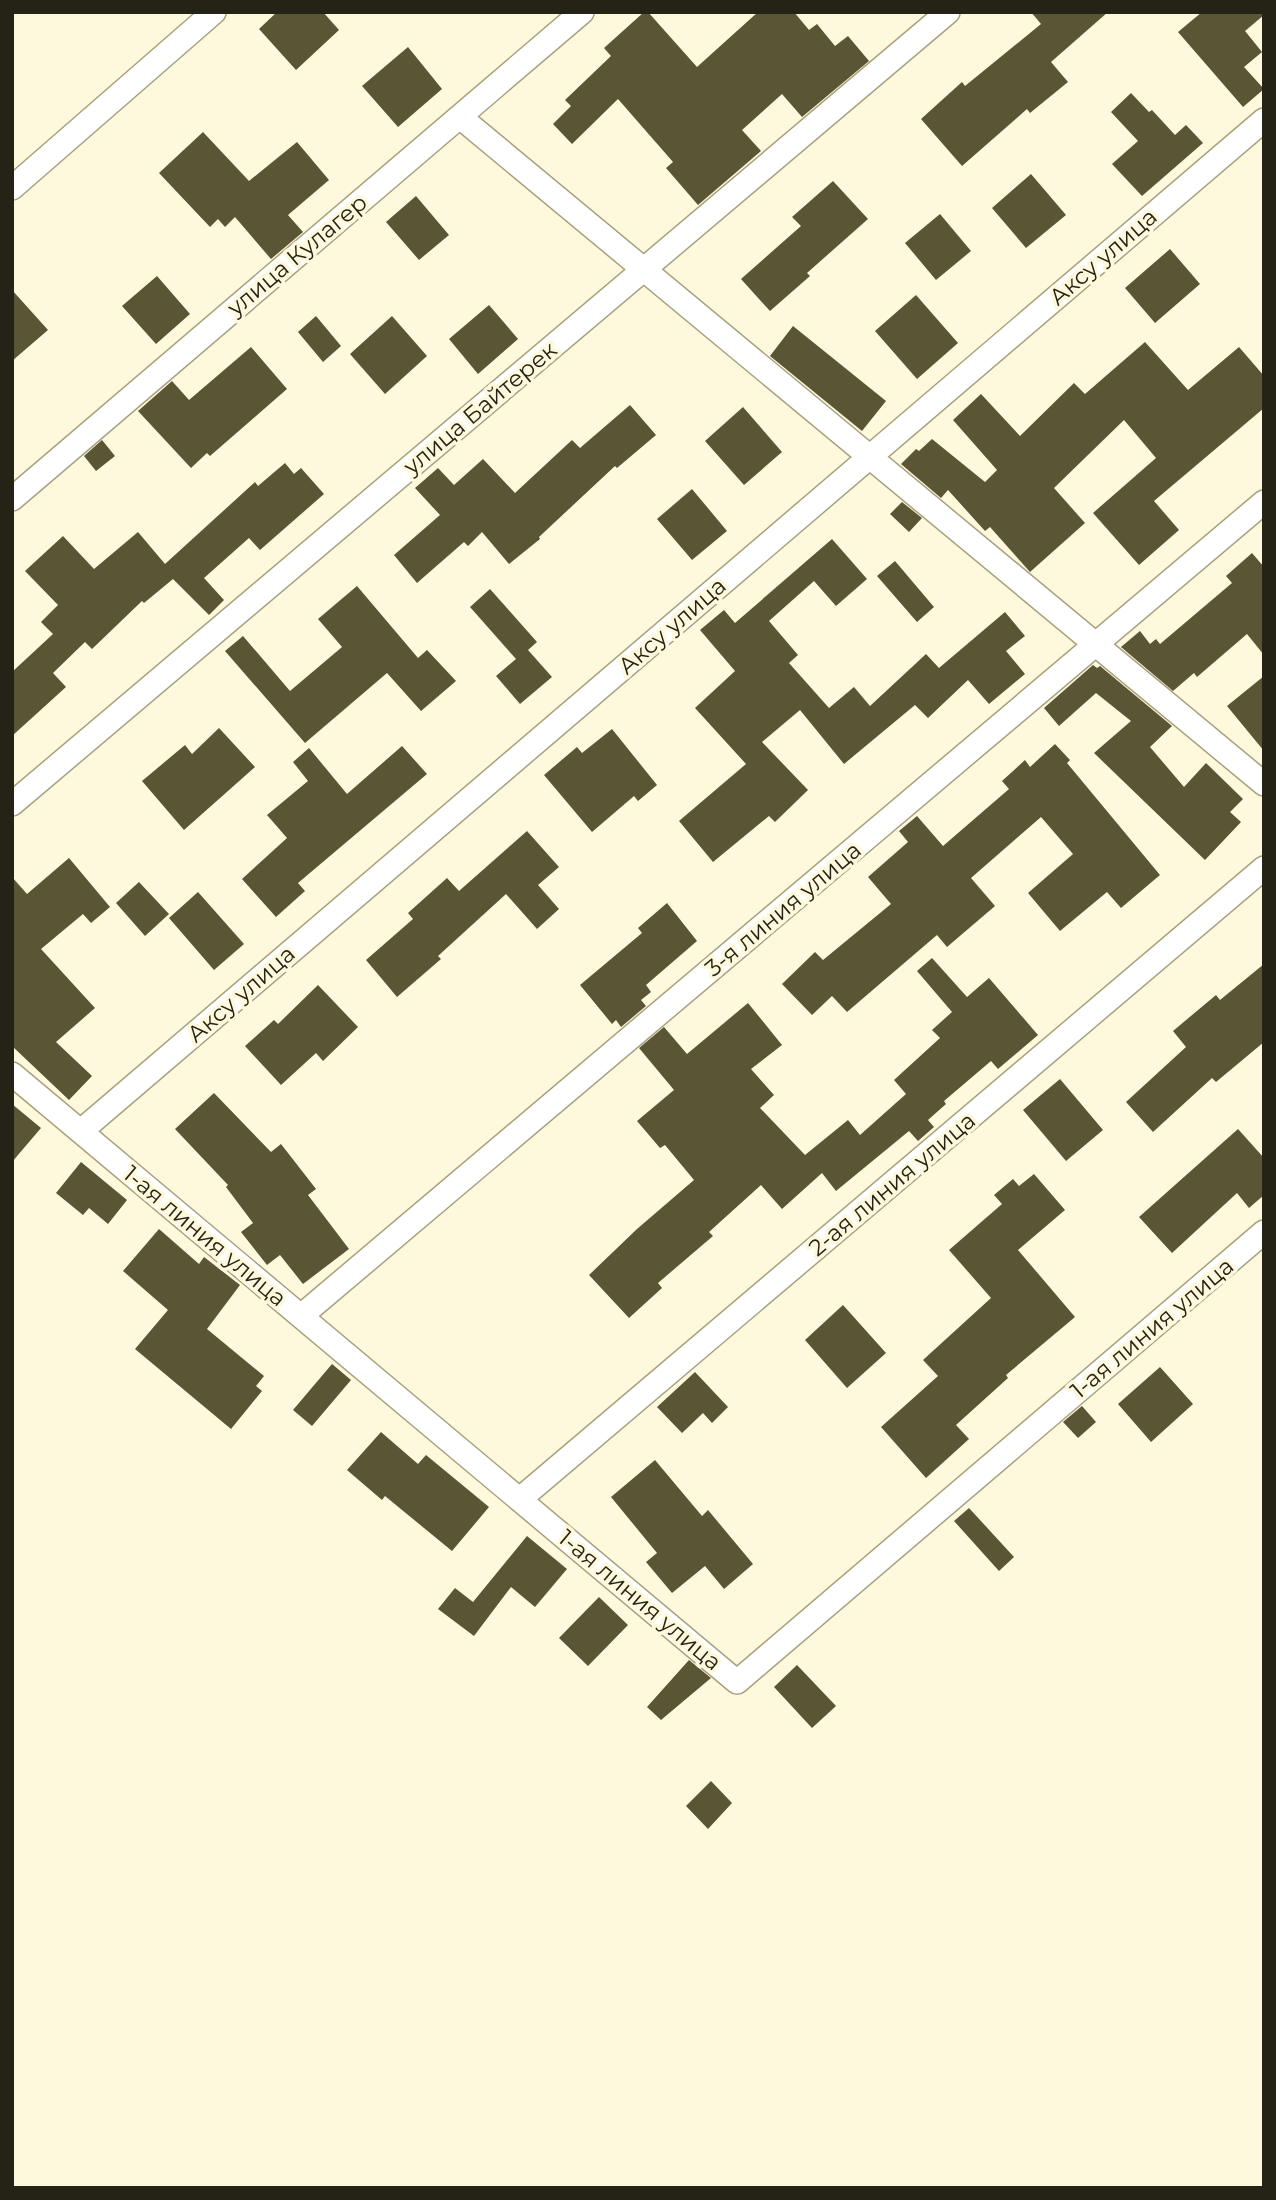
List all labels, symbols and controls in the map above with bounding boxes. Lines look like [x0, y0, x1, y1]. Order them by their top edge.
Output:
street label: улица Кулагер [221, 188, 373, 322]
street label: Аксу улица [1043, 203, 1163, 311]
street label: улица Байтерек [397, 335, 563, 481]
street label: Аксу улица [612, 572, 732, 680]
street label: 3-я линия улица [699, 836, 867, 982]
street label: Аксу улица [181, 940, 301, 1048]
street label: 2-ая линия улица [803, 1106, 981, 1262]
street label: 1-ая линия улица [118, 1160, 292, 1312]
street label: 1-ая линия улица [1065, 1252, 1239, 1404]
street label: 1-ая линия улица [553, 1524, 727, 1676]

